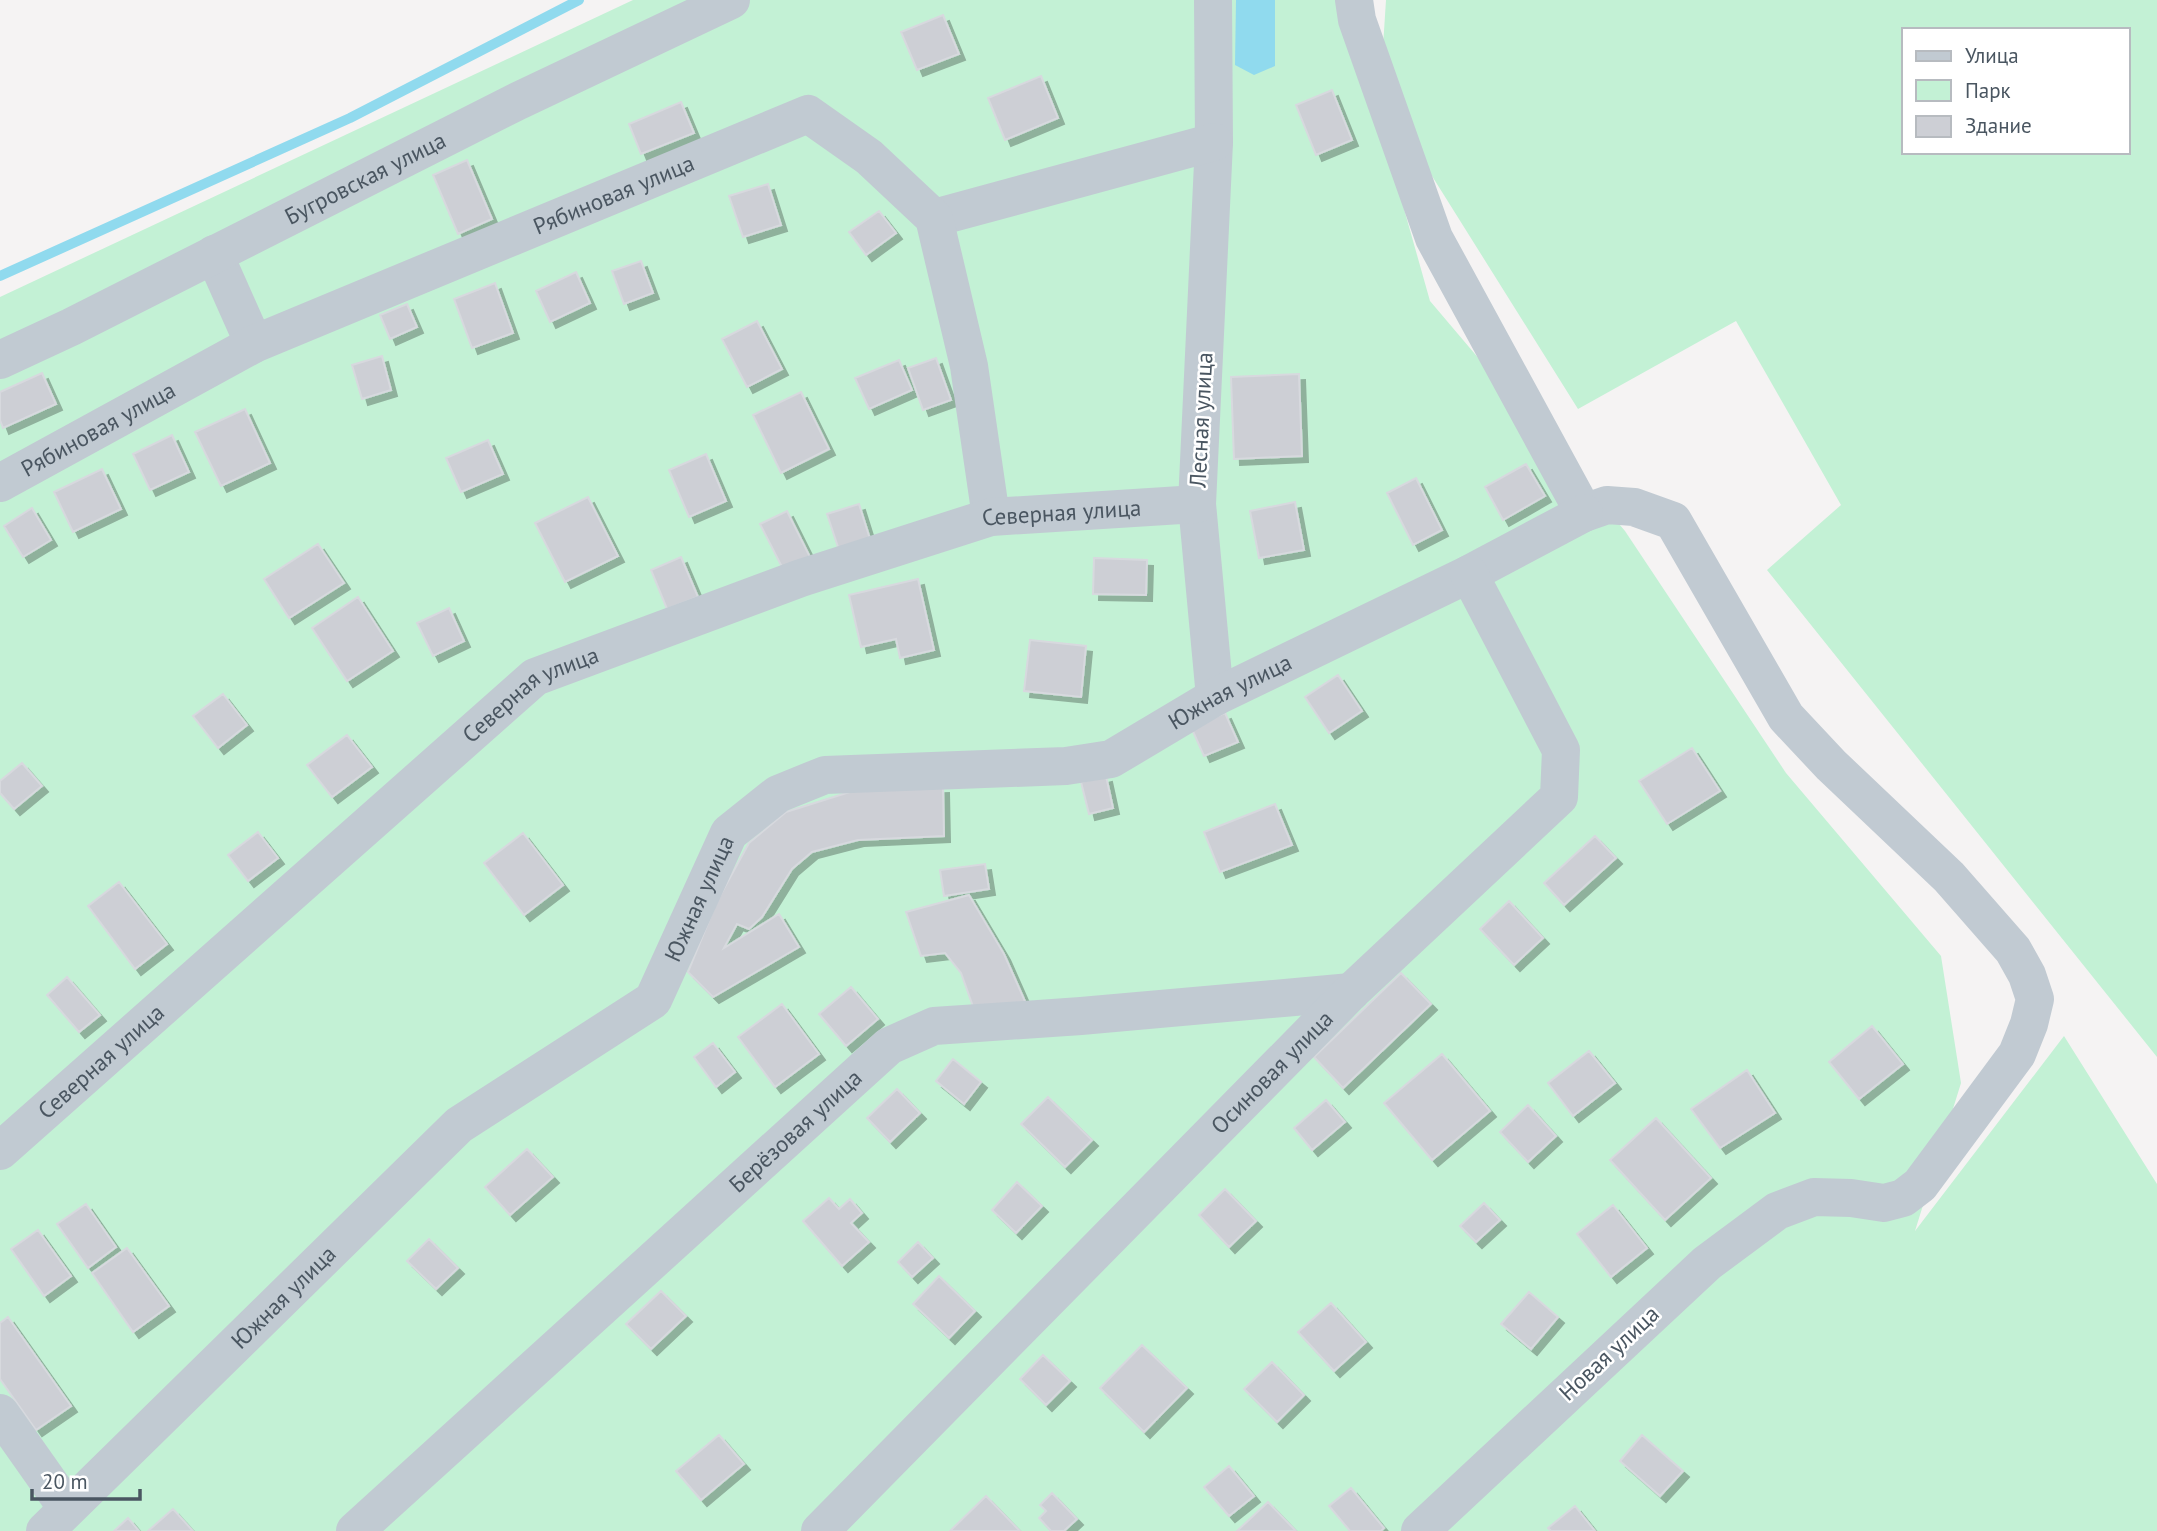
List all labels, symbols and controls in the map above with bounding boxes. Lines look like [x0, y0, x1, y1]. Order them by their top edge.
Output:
legend [1902, 28, 2129, 154]
text: Улица [1965, 42, 2019, 69]
text: Парк [1965, 77, 2011, 104]
text: Здание [1965, 112, 2032, 139]
street label: Бугровская улица [280, 125, 450, 231]
street label: Рябиновая улица [529, 148, 698, 241]
street label: Лесная улица [1182, 352, 1219, 489]
street label: Рябиновая улица [16, 375, 180, 483]
street label: Северная улица [978, 493, 1142, 533]
street label: Северная улица [456, 640, 602, 749]
street label: Южная улица [1163, 647, 1296, 736]
street label: Южная улица [657, 831, 740, 966]
street label: Северная улица [32, 997, 170, 1125]
street label: Осиновая улица [1204, 1004, 1339, 1140]
street label: Берёзовая улица [723, 1063, 868, 1198]
street label: Южная улица [225, 1239, 342, 1354]
street label: Новая улица [1553, 1299, 1665, 1406]
scale bar [32, 1458, 140, 1502]
text: 20 m [42, 1468, 88, 1495]

